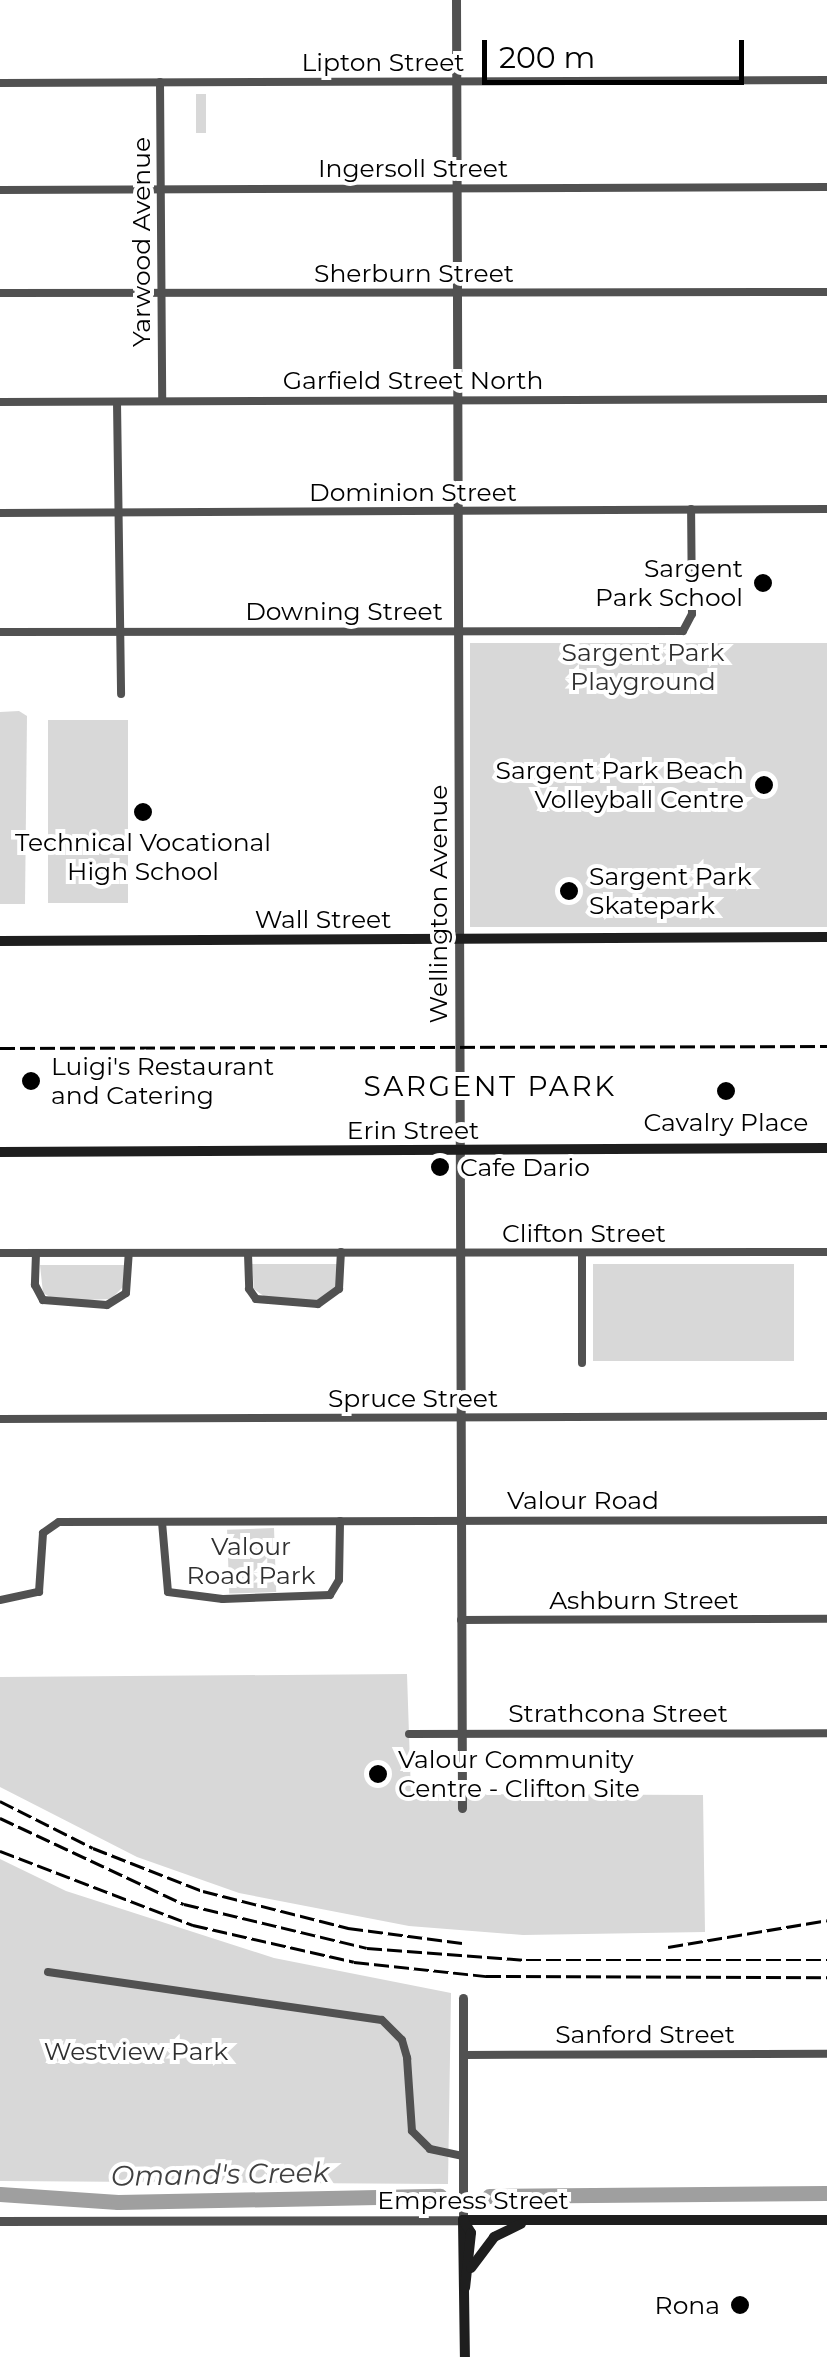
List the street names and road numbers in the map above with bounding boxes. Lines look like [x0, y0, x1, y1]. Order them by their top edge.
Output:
street label: Lipton Street [302, 47, 464, 77]
street label: Yarwood Avenue [126, 137, 156, 347]
street label: Ingersoll Street [318, 153, 508, 183]
street label: Sherburn Street [314, 258, 514, 288]
street label: Garfield Street North [283, 365, 543, 395]
street label: Dominion Street [309, 477, 517, 507]
street label: Downing Street [245, 596, 443, 626]
street label: Wellington Avenue [423, 785, 453, 1023]
street label: Wall Street [255, 904, 391, 934]
street label: Erin Street [347, 1115, 479, 1145]
street label: Clifton Street [502, 1218, 666, 1248]
street label: Spruce Street [328, 1383, 498, 1413]
street label: Valour Road [507, 1485, 659, 1515]
street label: Ashburn Street [549, 1585, 739, 1615]
street label: Strathcona Street [508, 1698, 728, 1728]
street label: Sanford Street [555, 2019, 735, 2049]
street label: Empress Street [377, 2185, 569, 2215]

